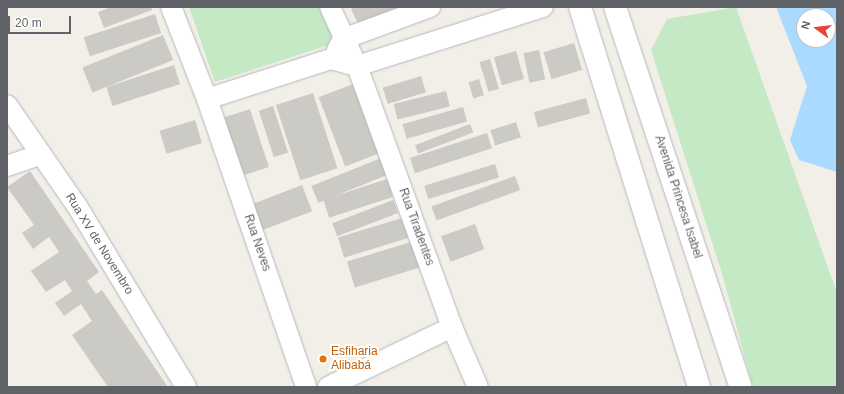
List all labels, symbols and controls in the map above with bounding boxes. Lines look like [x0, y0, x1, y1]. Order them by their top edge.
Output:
scale bar [10, 8, 73, 34]
north arrow [796, 8, 836, 48]
text: 20 m [15, 16, 42, 30]
text: N [799, 20, 812, 31]
street label: Avenida Princesa Isabel [651, 134, 705, 260]
street label: Rua Tiradentes [395, 186, 437, 268]
street label: Rua XV de Novembro [62, 191, 136, 297]
street label: Rua Neves [241, 213, 273, 273]
place label: Esfiharia Alibabá [331, 345, 378, 373]
marker: Esfiharia Alibabá [318, 354, 328, 364]

